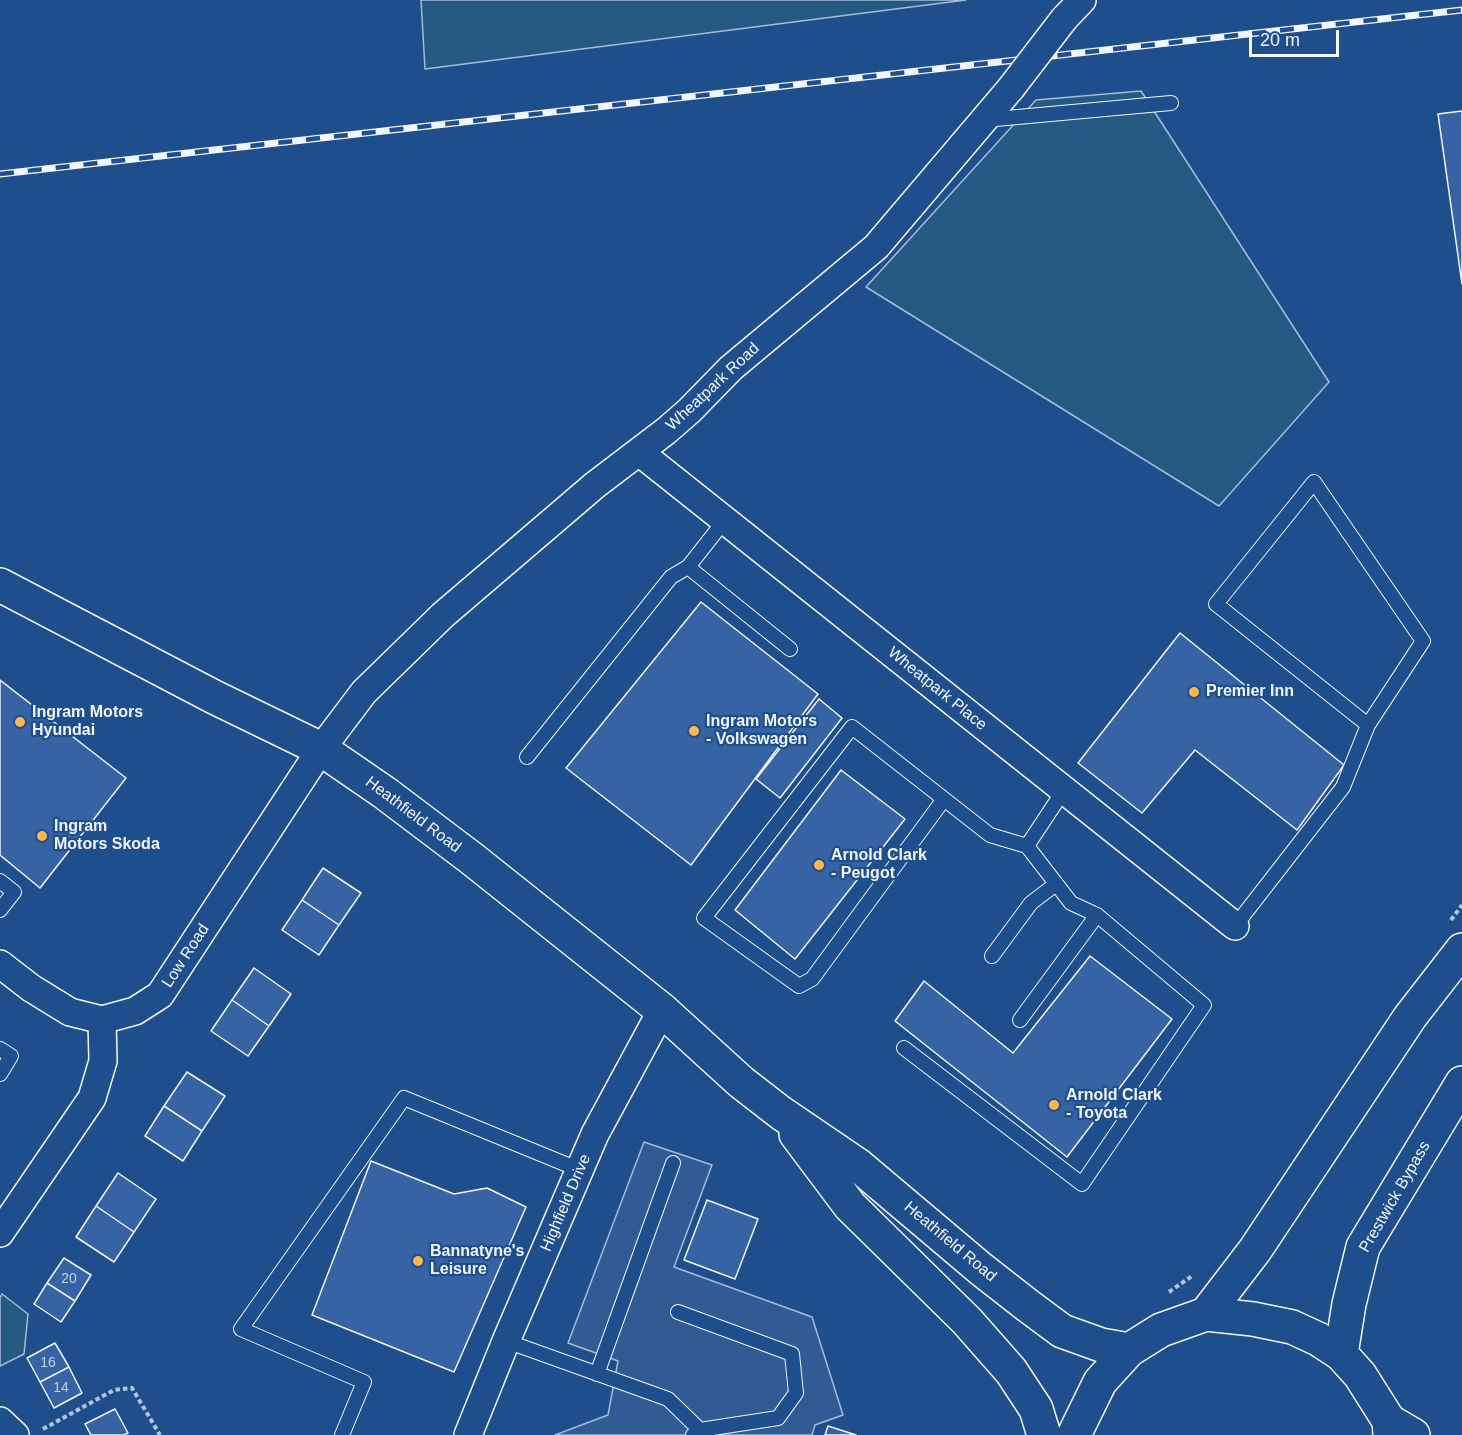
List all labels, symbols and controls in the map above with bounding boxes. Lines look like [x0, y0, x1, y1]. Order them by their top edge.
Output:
scale bar [1252, 18, 1342, 56]
text: 20 m [1260, 30, 1300, 50]
street label: Wheatpark Road [663, 339, 763, 435]
street label: Wheatpark Place [884, 643, 990, 735]
place label: Premier Inn [1206, 682, 1294, 702]
marker: Premier Inn [1187, 685, 1201, 699]
place label: Ingram Motors Hyundai [32, 703, 143, 741]
place label: Ingram Motors - Volkswagen [706, 712, 817, 750]
marker: Ingram Motors Hyundai [13, 715, 27, 729]
marker: Ingram Motors - Volkswagen [687, 724, 701, 738]
street label: Heathfield Road [361, 773, 465, 857]
place label: Ingram Motors Skoda [54, 817, 160, 855]
marker: Ingram Motors Skoda [35, 829, 49, 843]
place label: Arnold Clark - Peugot [831, 846, 927, 884]
marker: Arnold Clark - Peugot [812, 858, 826, 872]
street label: Low Road [158, 921, 214, 991]
place label: Arnold Clark - Toyota [1066, 1086, 1162, 1124]
marker: Arnold Clark - Toyota [1047, 1098, 1061, 1112]
street label: Prestwick Bypass [1355, 1138, 1435, 1256]
street label: Highfield Drive [537, 1151, 595, 1255]
street label: Heathfield Road [900, 1198, 1000, 1286]
place label: Bannatyne's Leisure [430, 1242, 524, 1280]
marker: Bannatyne's Leisure [411, 1254, 425, 1268]
house number: 20 [61, 1271, 77, 1287]
house number: 16 [40, 1355, 56, 1371]
house number: 14 [53, 1380, 69, 1396]

